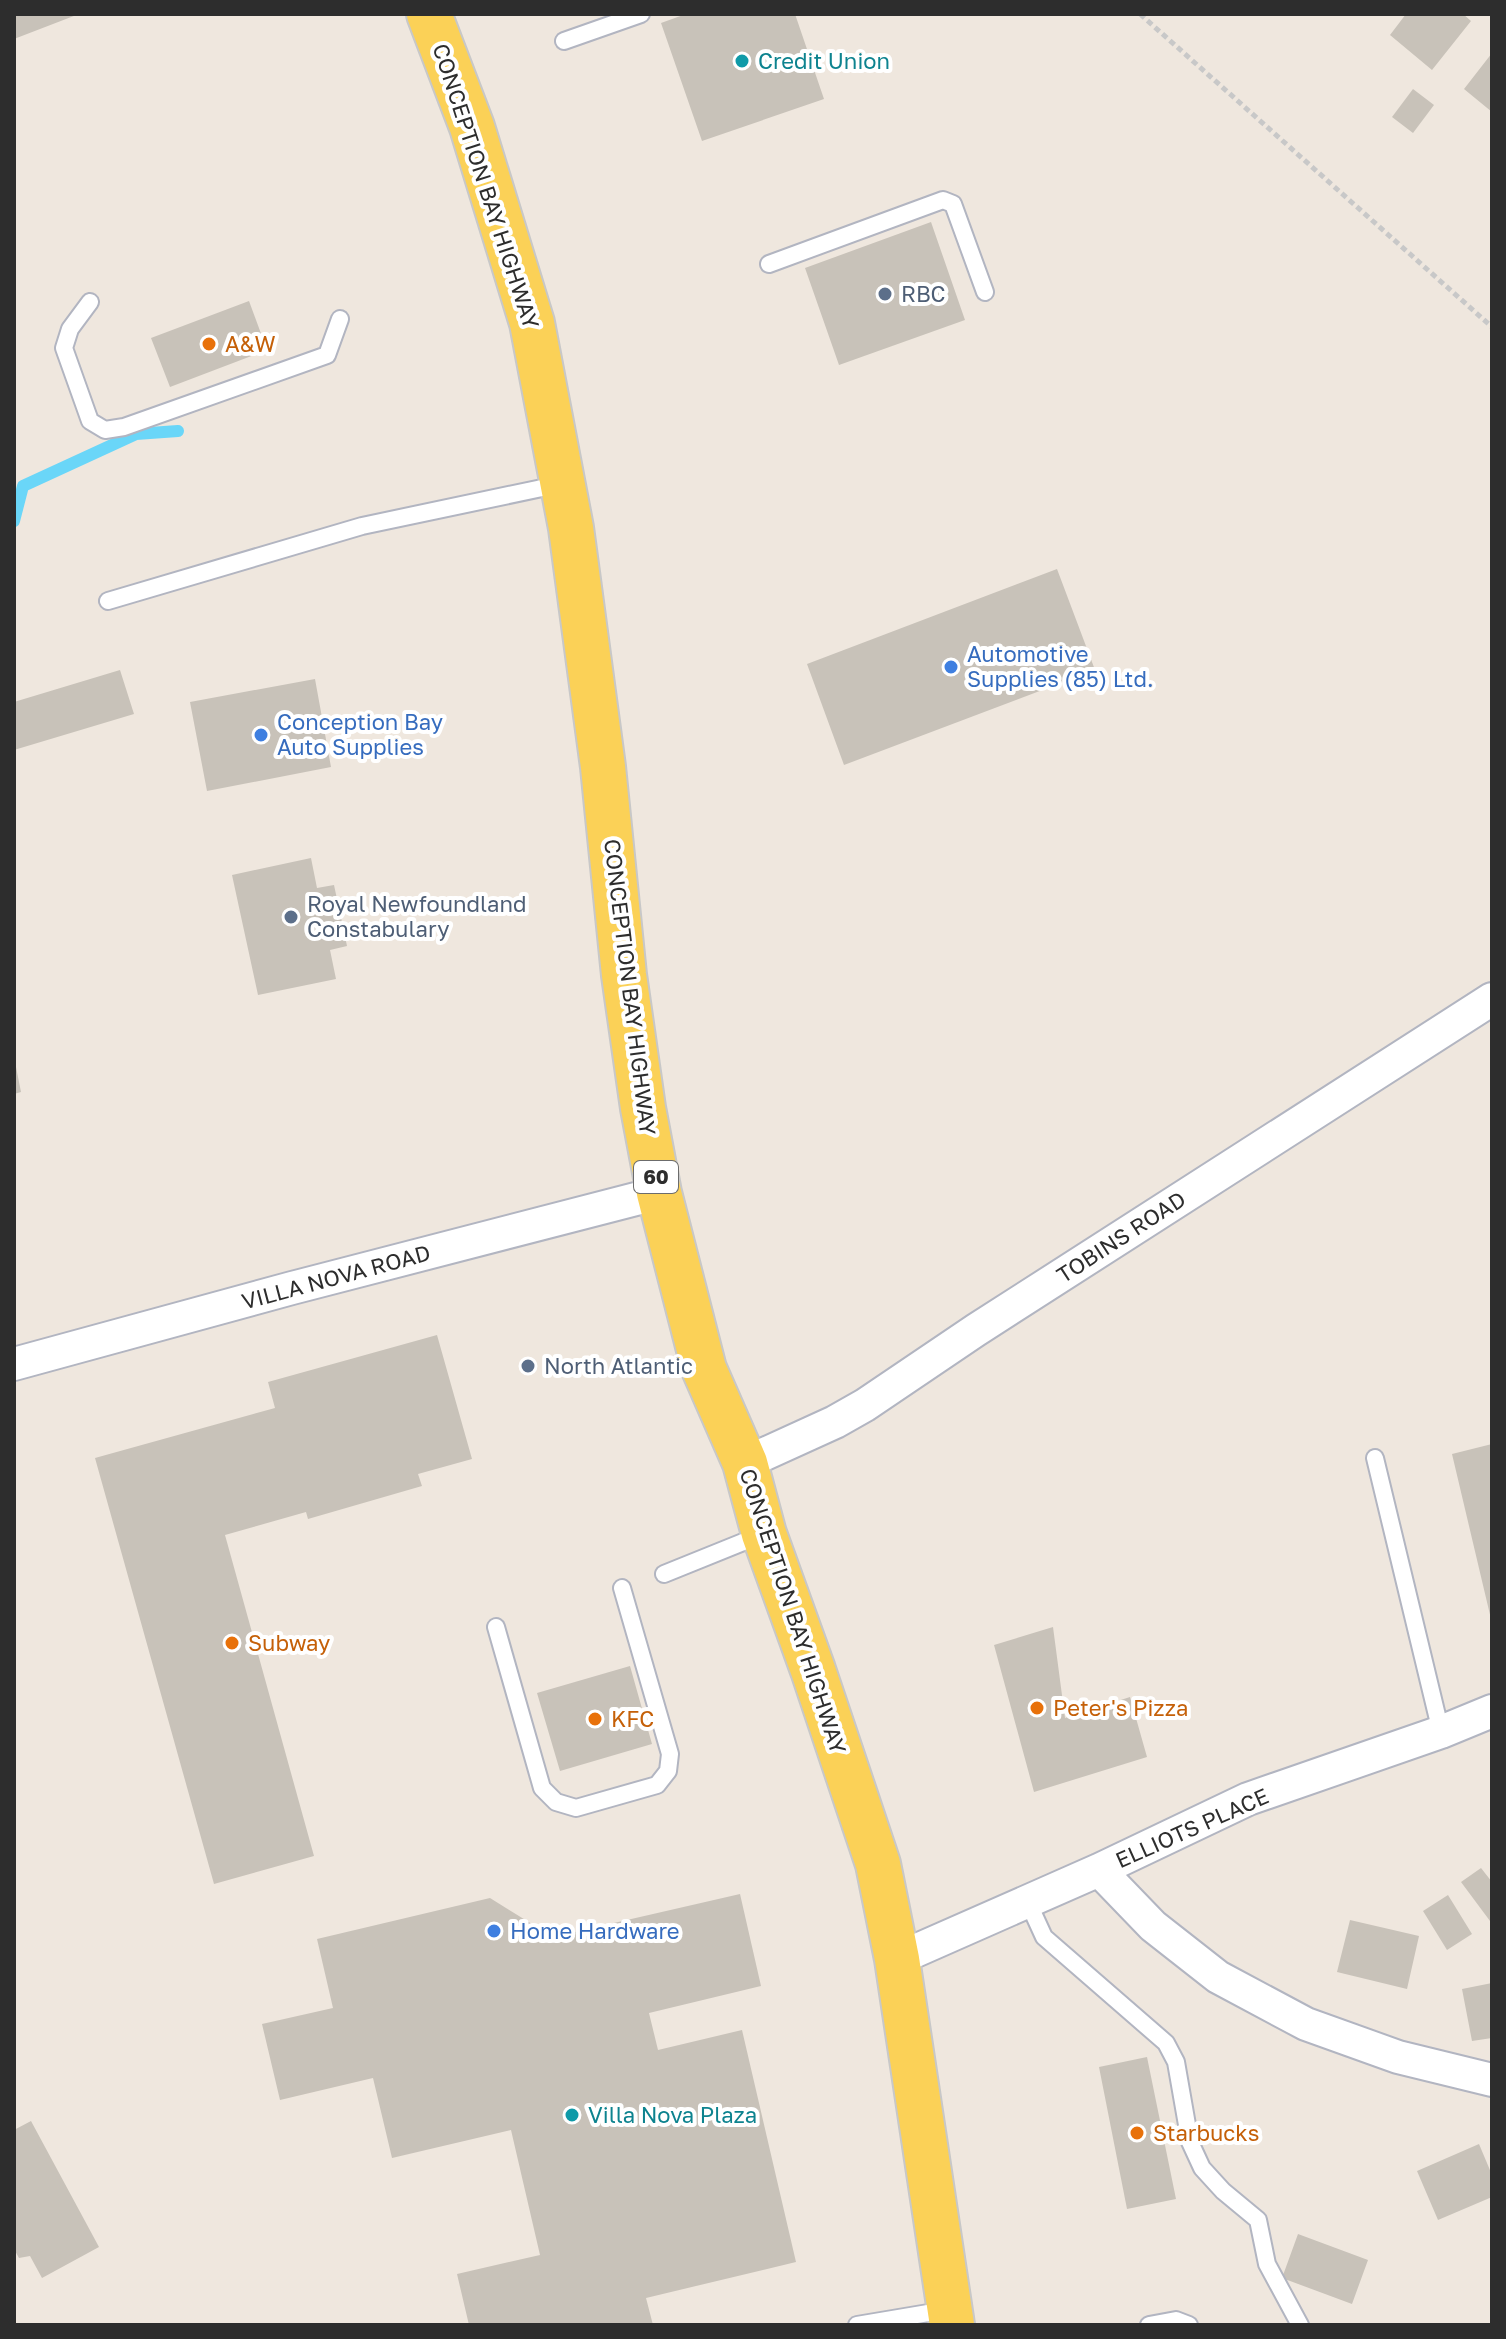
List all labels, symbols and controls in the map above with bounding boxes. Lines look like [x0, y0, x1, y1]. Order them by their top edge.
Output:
street label: CONCEPTION BAY HIGHWAY [428, 40, 545, 332]
place label: Credit Union [758, 47, 890, 74]
marker: Credit Union [733, 52, 751, 70]
place label: RBC [901, 280, 946, 307]
marker: RBC [876, 285, 894, 303]
place label: A&W [225, 330, 276, 357]
marker: A&W [200, 335, 218, 353]
place label: Automotive Supplies (85) Ltd. [967, 640, 1154, 692]
marker: Automotive Supplies (85) Ltd. [942, 658, 960, 676]
place label: Conception Bay Auto Supplies [277, 708, 443, 760]
marker: Conception Bay Auto Supplies [252, 726, 270, 744]
street label: CONCEPTION BAY HIGHWAY [599, 837, 662, 1137]
place label: Royal Newfoundland Constabulary [307, 890, 527, 942]
marker: Royal Newfoundland Constabulary [282, 908, 300, 926]
road number: 60 [634, 1161, 678, 1193]
street label: TOBINS ROAD [1051, 1185, 1190, 1288]
street label: VILLA NOVA ROAD [239, 1238, 433, 1315]
place label: North Atlantic [544, 1352, 693, 1379]
marker: North Atlantic [519, 1357, 537, 1375]
street label: CONCEPTION BAY HIGHWAY [735, 1465, 852, 1757]
place label: Subway [248, 1629, 330, 1656]
marker: Subway [223, 1634, 241, 1652]
place label: Peter's Pizza [1053, 1694, 1188, 1721]
marker: Peter's Pizza [1028, 1699, 1046, 1717]
place label: KFC [611, 1705, 654, 1732]
marker: KFC [586, 1710, 604, 1728]
street label: ELLIOTS PLACE [1111, 1782, 1272, 1873]
place label: Home Hardware [510, 1917, 680, 1944]
marker: Home Hardware [485, 1922, 503, 1940]
place label: Villa Nova Plaza [588, 2101, 757, 2128]
marker: Villa Nova Plaza [563, 2106, 581, 2124]
place label: Starbucks [1153, 2119, 1259, 2146]
marker: Starbucks [1128, 2124, 1146, 2142]

